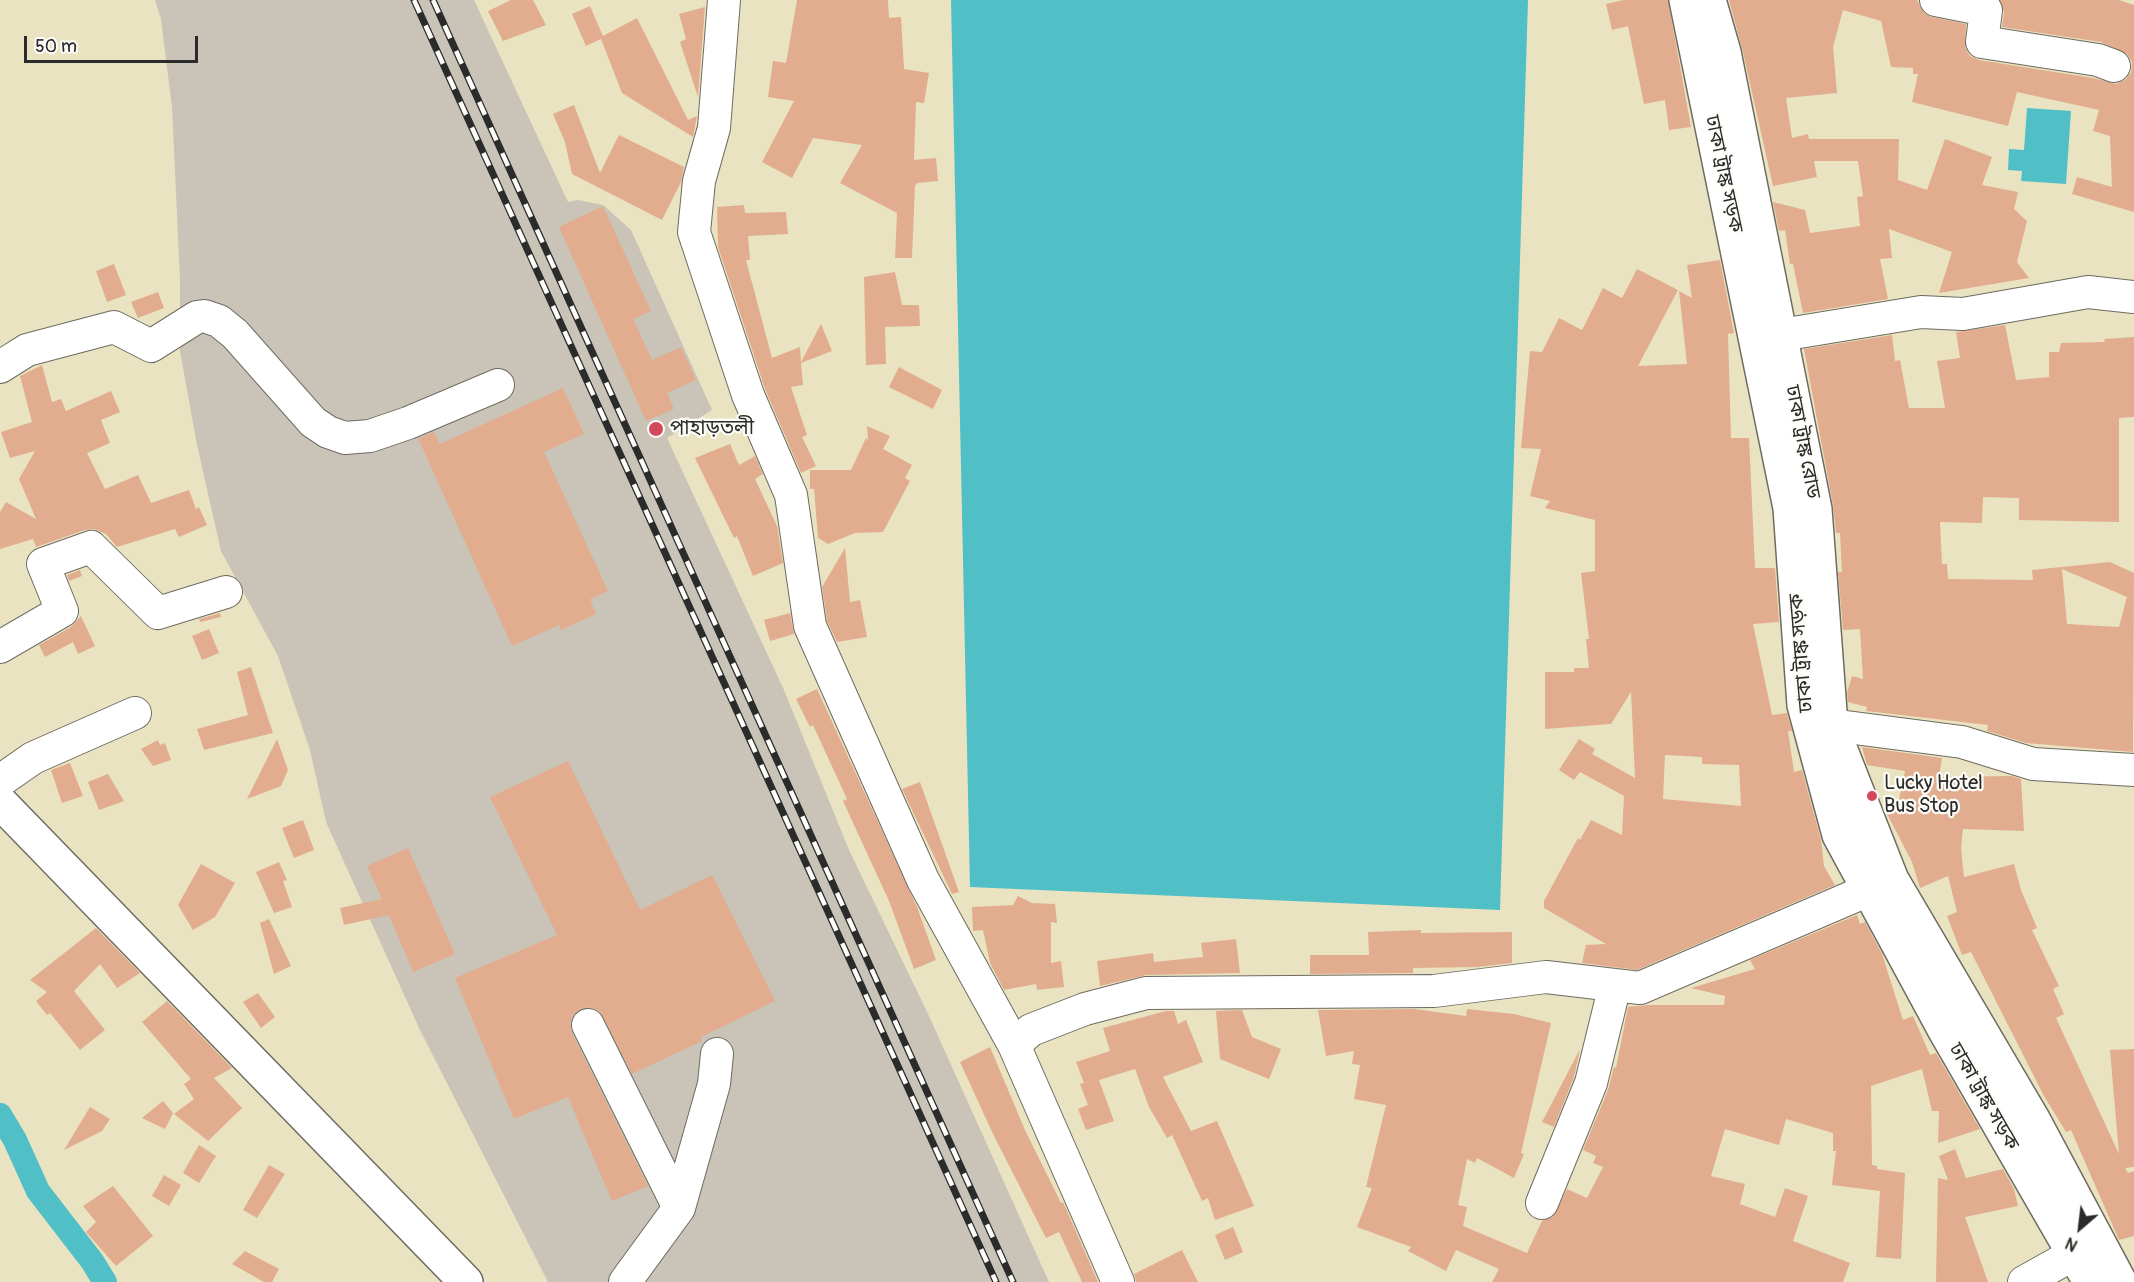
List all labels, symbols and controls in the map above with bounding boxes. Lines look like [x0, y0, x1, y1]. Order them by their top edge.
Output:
scale bar [27, 24, 201, 62]
text: 50 m [35, 35, 77, 58]
street label: ঢাকা ট্রাঙ্ক সড়ক [1699, 113, 1747, 235]
street label: ঢাকা ট্রাঙ্ক রোড [1779, 383, 1825, 501]
place label: পাহাড়তলী [670, 417, 754, 441]
marker: পাহাড়তলী [647, 420, 665, 438]
street label: ঢাকা ট্রাঙ্ক সড়ক [1785, 592, 1819, 714]
place label: Lucky Hotel Bus Stop [1884, 772, 1983, 819]
marker: Lucky Hotel Bus Stop [1865, 789, 1879, 803]
street label: ঢাকা ট্রাঙ্ক সড়ক [1943, 1039, 2023, 1155]
north arrow [2050, 1198, 2110, 1258]
text: N [2062, 1233, 2081, 1255]

